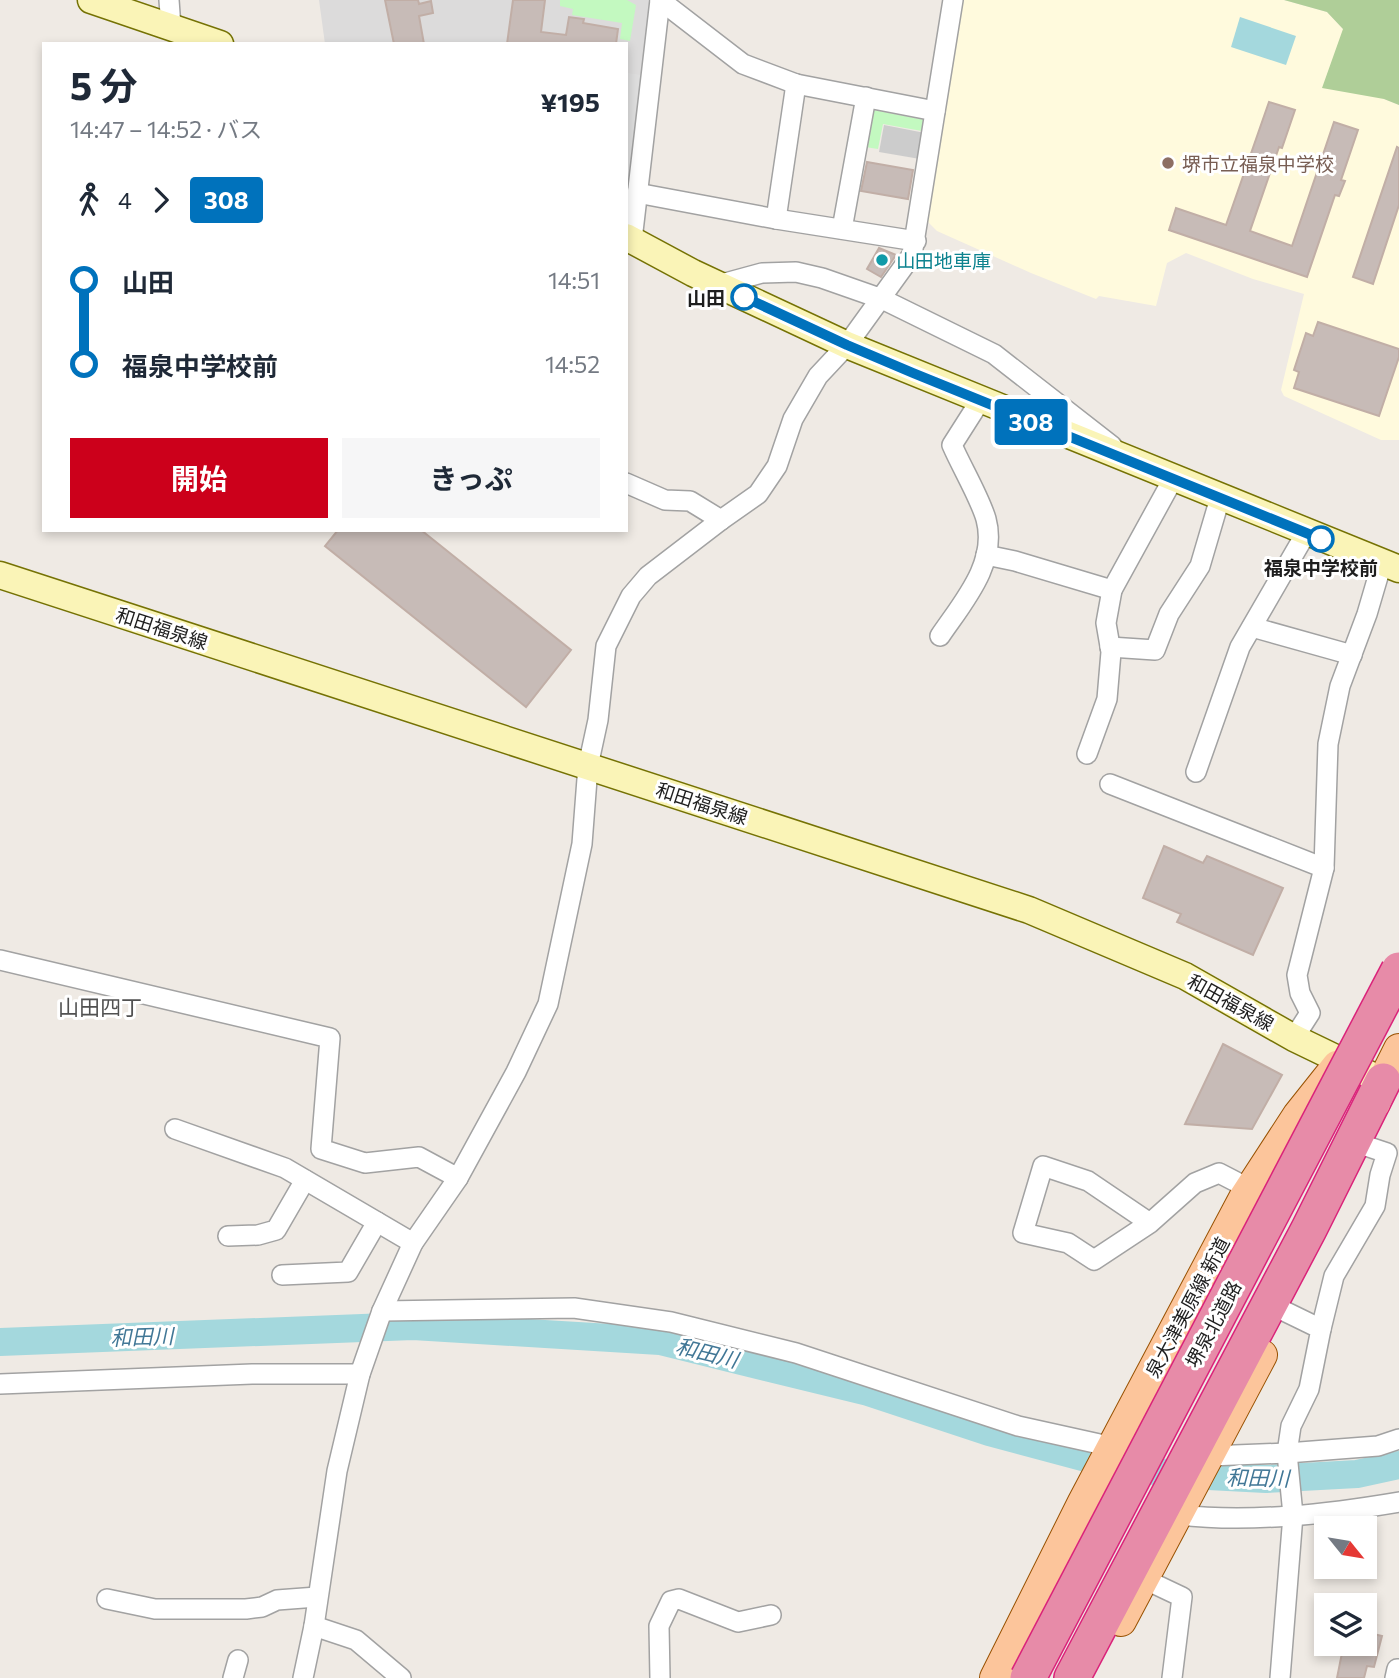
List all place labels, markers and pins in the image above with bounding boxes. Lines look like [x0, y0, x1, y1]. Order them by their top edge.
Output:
place label: 堺市立福泉中学校 [1182, 152, 1334, 175]
marker: 堺市立福泉中学校 [1160, 155, 1176, 171]
place label: 山田地車庫 [896, 249, 991, 272]
marker: 山田地車庫 [874, 252, 890, 268]
marker: 山田 [731, 284, 757, 310]
place label: 山田 [687, 286, 725, 309]
marker: 福泉中学校前 [1308, 526, 1334, 552]
place label: 福泉中学校前 [1264, 556, 1378, 579]

